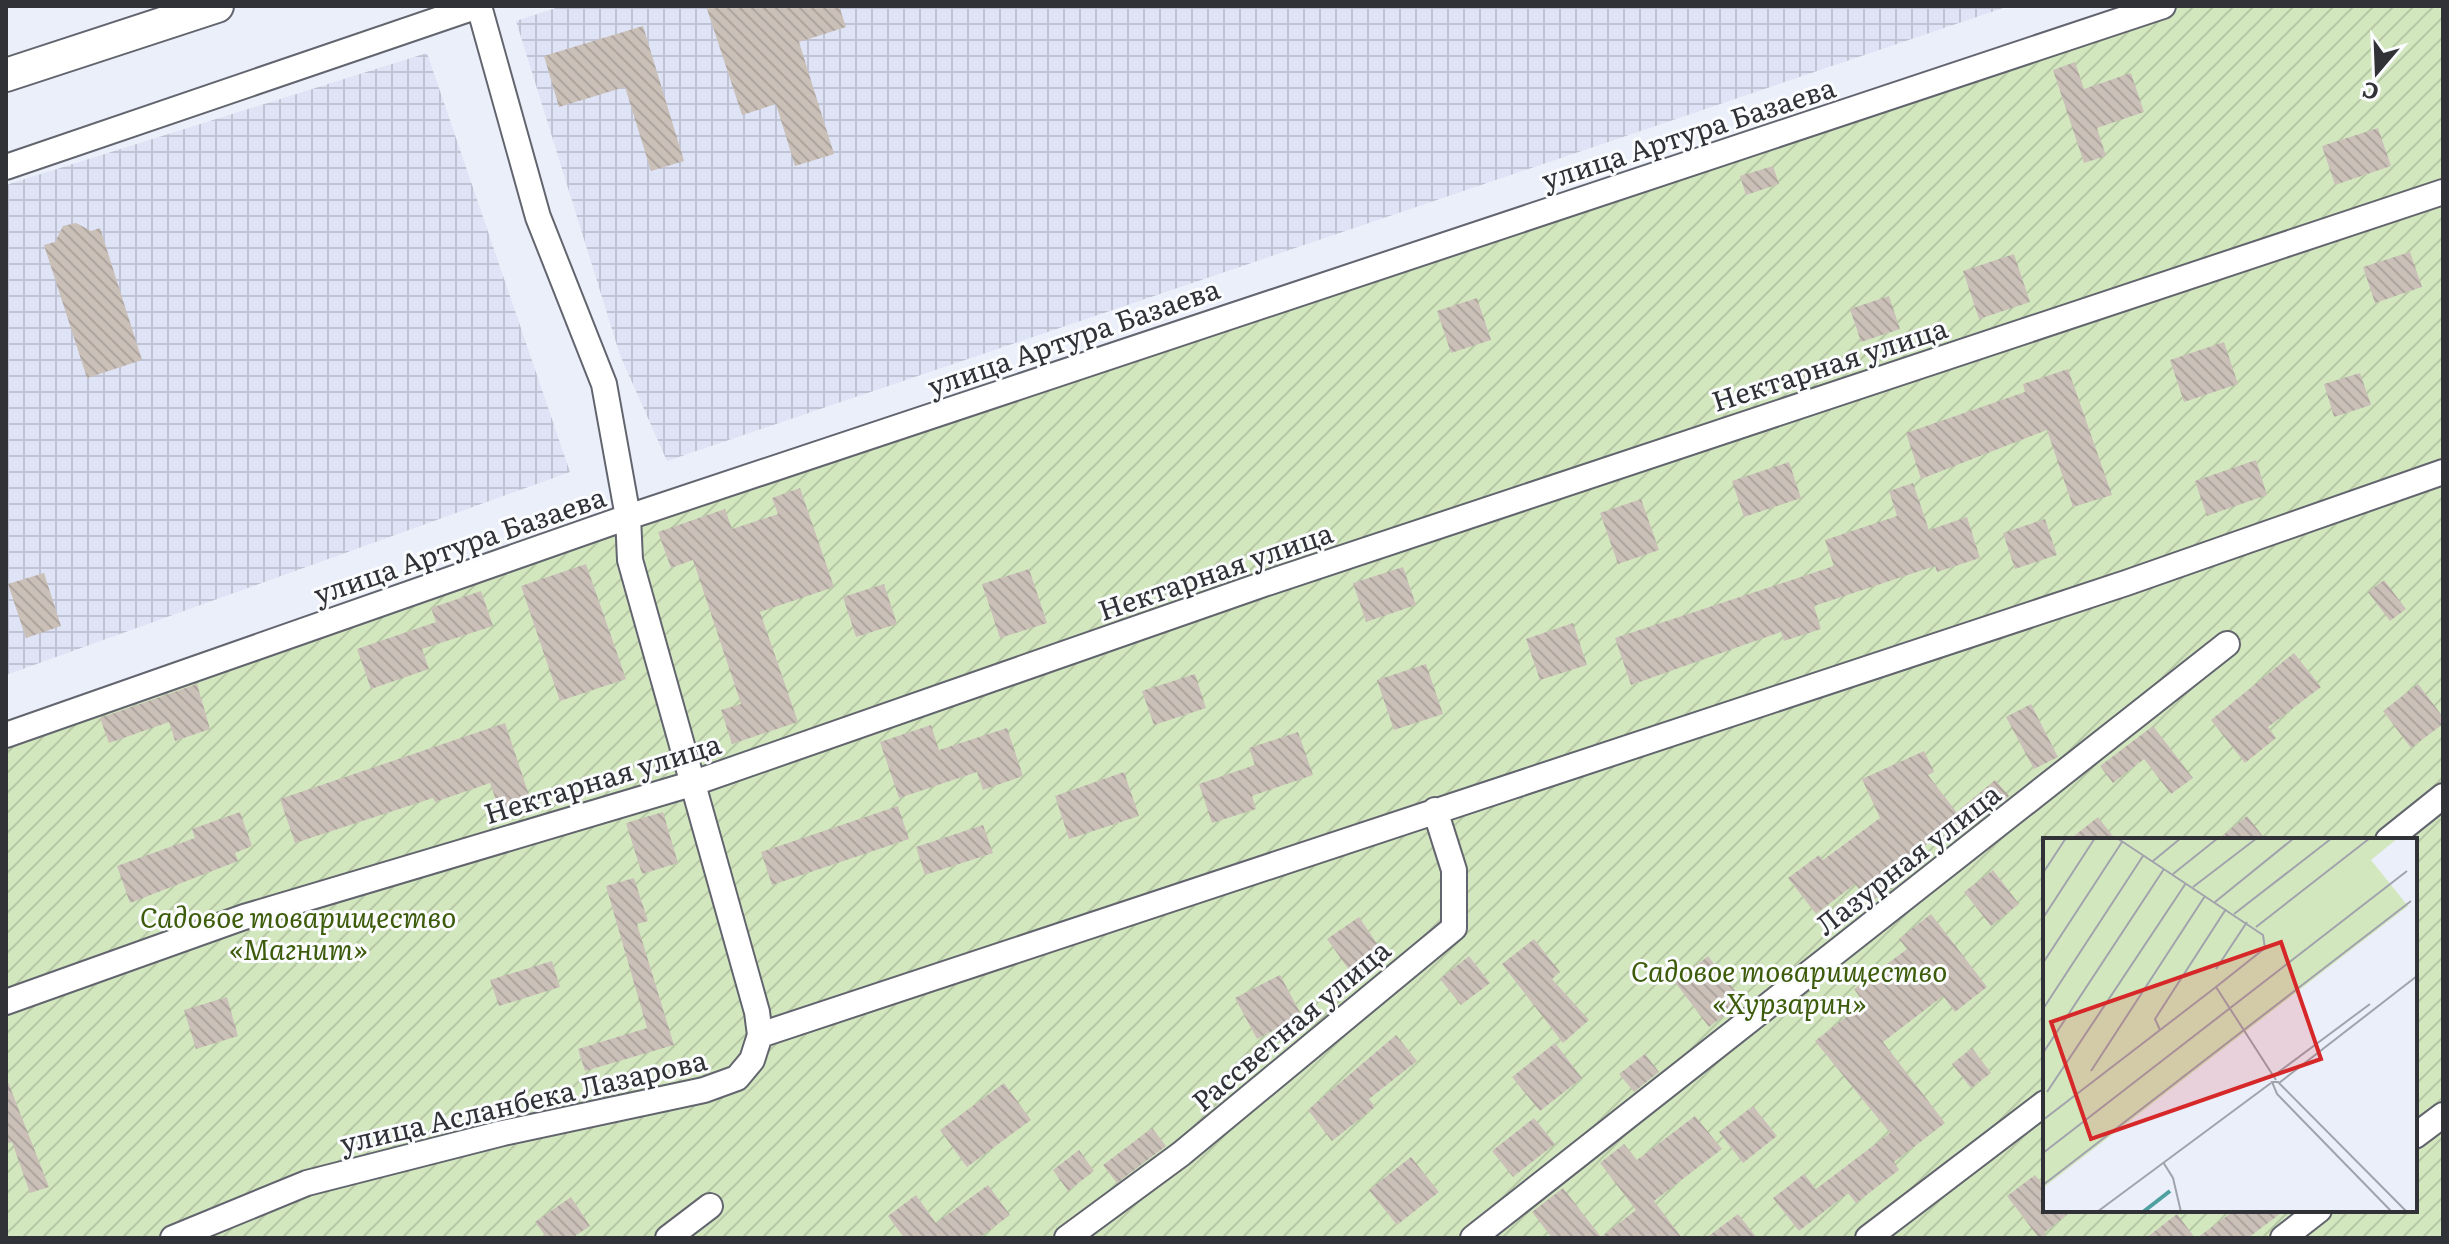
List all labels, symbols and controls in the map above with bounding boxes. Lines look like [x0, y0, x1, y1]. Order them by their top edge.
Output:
north arrow [2337, 32, 2417, 112]
street label: улица Артура Базаева [1536, 65, 1840, 199]
text: С [2357, 74, 2383, 110]
street label: улица Артура Базаева [921, 266, 1225, 406]
street label: Нектарная улица [1706, 305, 1952, 421]
street label: улица Артура Базаева [307, 474, 611, 614]
street label: Нектарная улица [1092, 510, 1338, 630]
street label: Нектарная улица [478, 721, 726, 833]
street label: Лазурная улица [1805, 772, 2009, 944]
inset map [2043, 838, 2417, 1212]
park label: Садовое товарищество «Магнит» [140, 895, 456, 969]
street label: Рассветная улица [1181, 928, 1399, 1120]
park label: Садовое товарищество «Хурзарин» [1631, 949, 1947, 1023]
street label: улица Асланбека Лазарова [335, 1037, 711, 1163]

